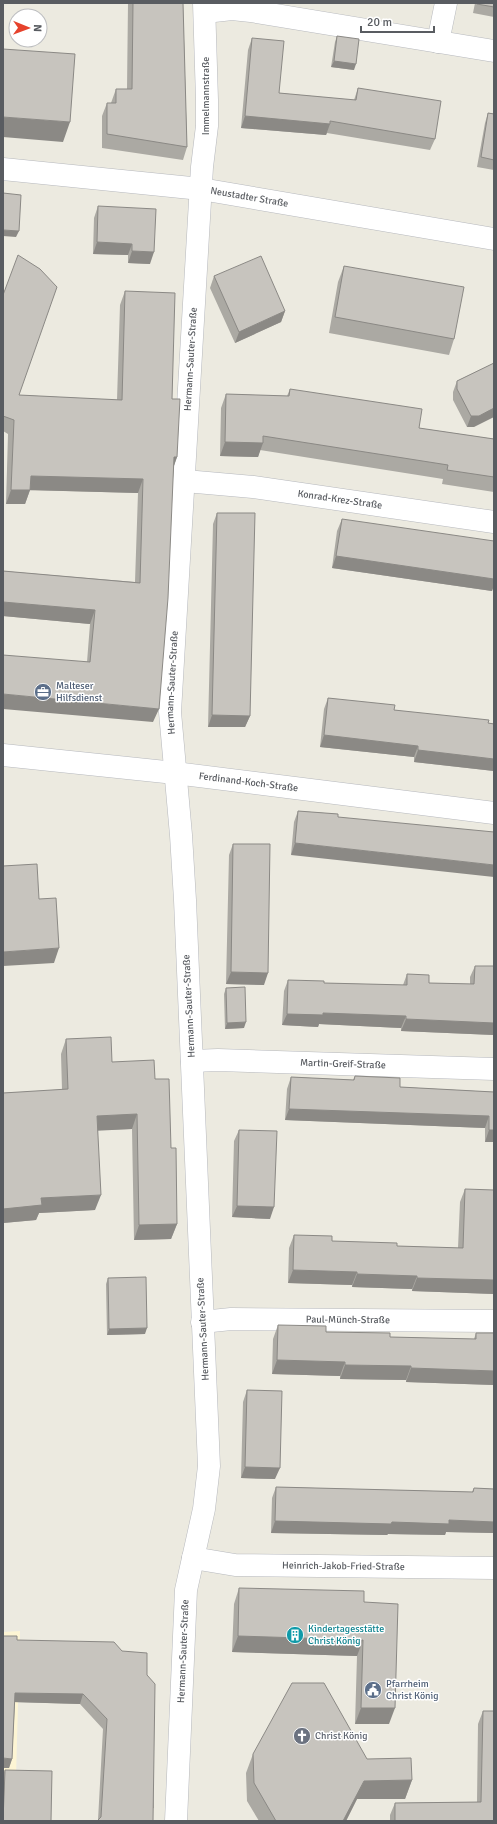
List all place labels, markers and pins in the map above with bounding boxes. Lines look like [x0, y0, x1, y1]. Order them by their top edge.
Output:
place label: Malteser Hilfsdienst [56, 680, 103, 704]
office icon: Malteser Hilfsdienst [33, 682, 53, 702]
place label: Kindertagesstätte Christ König [308, 1623, 384, 1647]
building icon: Kindertagesstätte Christ König [285, 1625, 305, 1645]
place label: Pfarrheim Christ König [386, 1678, 439, 1702]
public building icon: Pfarrheim Christ König [363, 1680, 383, 1700]
church icon: Christ König [292, 1726, 312, 1746]
place label: Christ König [315, 1730, 368, 1742]

